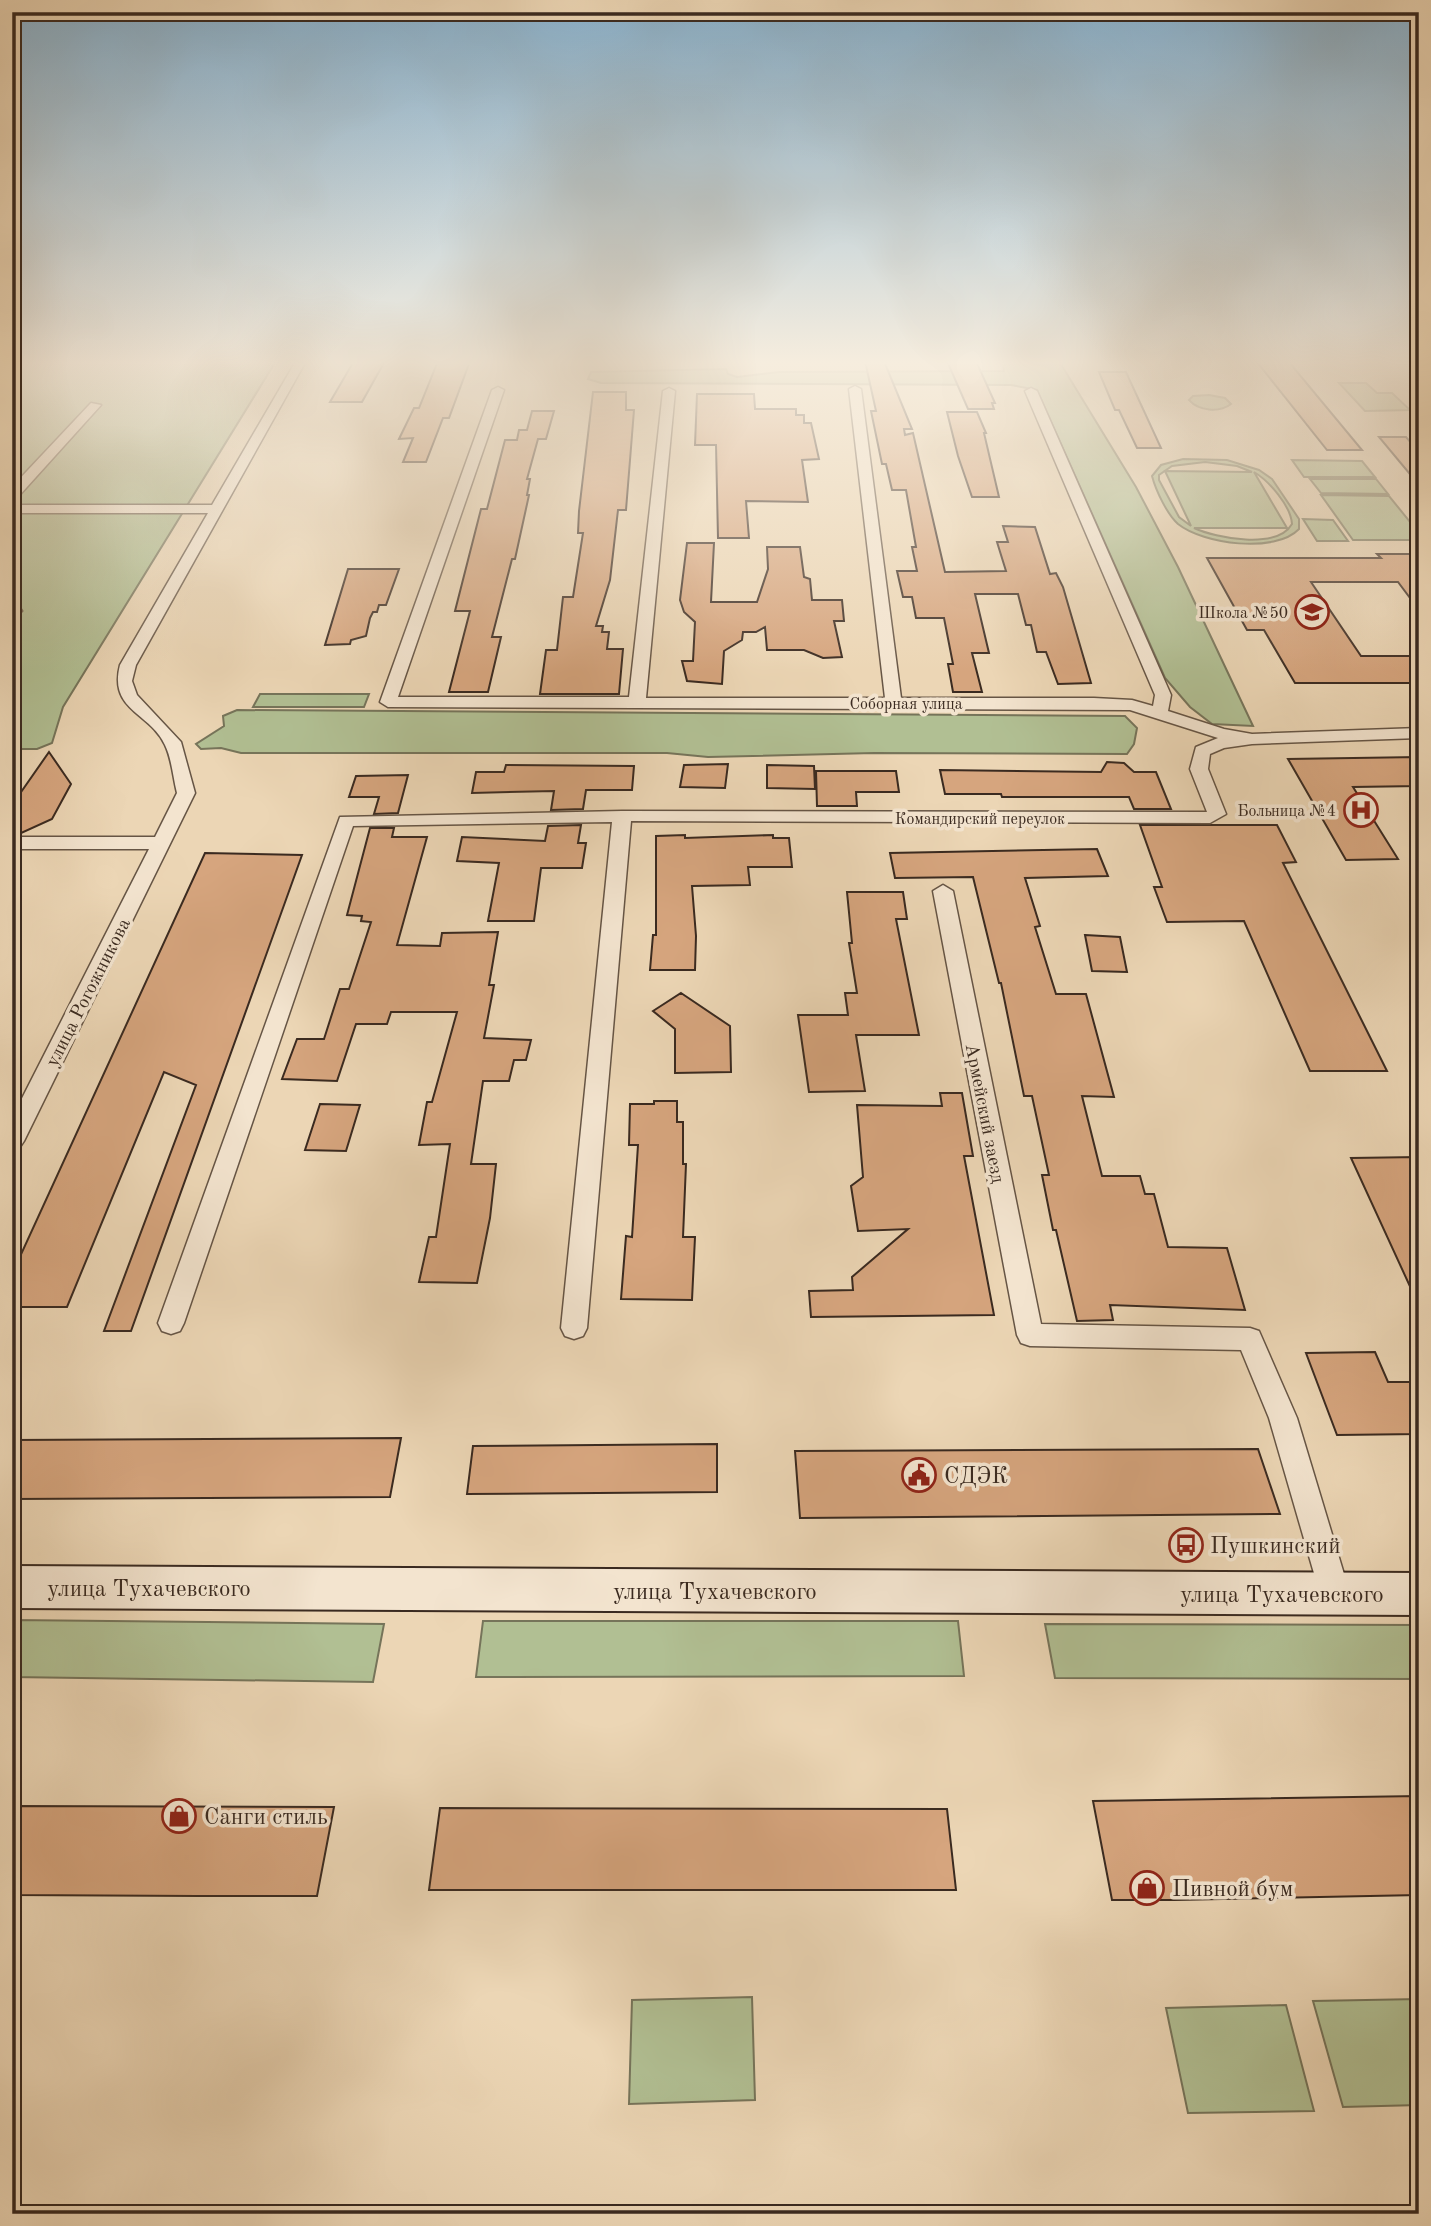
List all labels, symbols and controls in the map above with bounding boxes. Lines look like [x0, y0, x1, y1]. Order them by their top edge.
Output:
school or university icon: Школа №50 [1293, 593, 1331, 631]
place label: Школа №50 [1198, 606, 1288, 622]
street label: Соборная улица [849, 697, 963, 713]
hospital icon: Больница №4 [1342, 791, 1380, 829]
place label: Больница №4 [1237, 804, 1336, 820]
street label: Командирский переулок [895, 812, 1065, 828]
street label: улица Рогожникова [44, 915, 135, 1070]
street label: Армейский заезд [961, 1042, 1007, 1186]
public building icon: СДЭК [900, 1456, 938, 1494]
place label: СДЭК [944, 1465, 1008, 1488]
bus stop icon: Пушкинский [1167, 1526, 1205, 1564]
place label: Пушкинский [1210, 1535, 1341, 1558]
street label: улица Тухачевского [47, 1578, 251, 1601]
street label: улица Тухачевского [613, 1581, 817, 1604]
street label: улица Тухачевского [1180, 1584, 1384, 1607]
shop icon: Санги стиль [160, 1797, 198, 1835]
place label: Санги стиль [204, 1806, 328, 1829]
shop icon: Пивной бум [1128, 1869, 1166, 1907]
place label: Пивной бум [1172, 1878, 1293, 1901]

